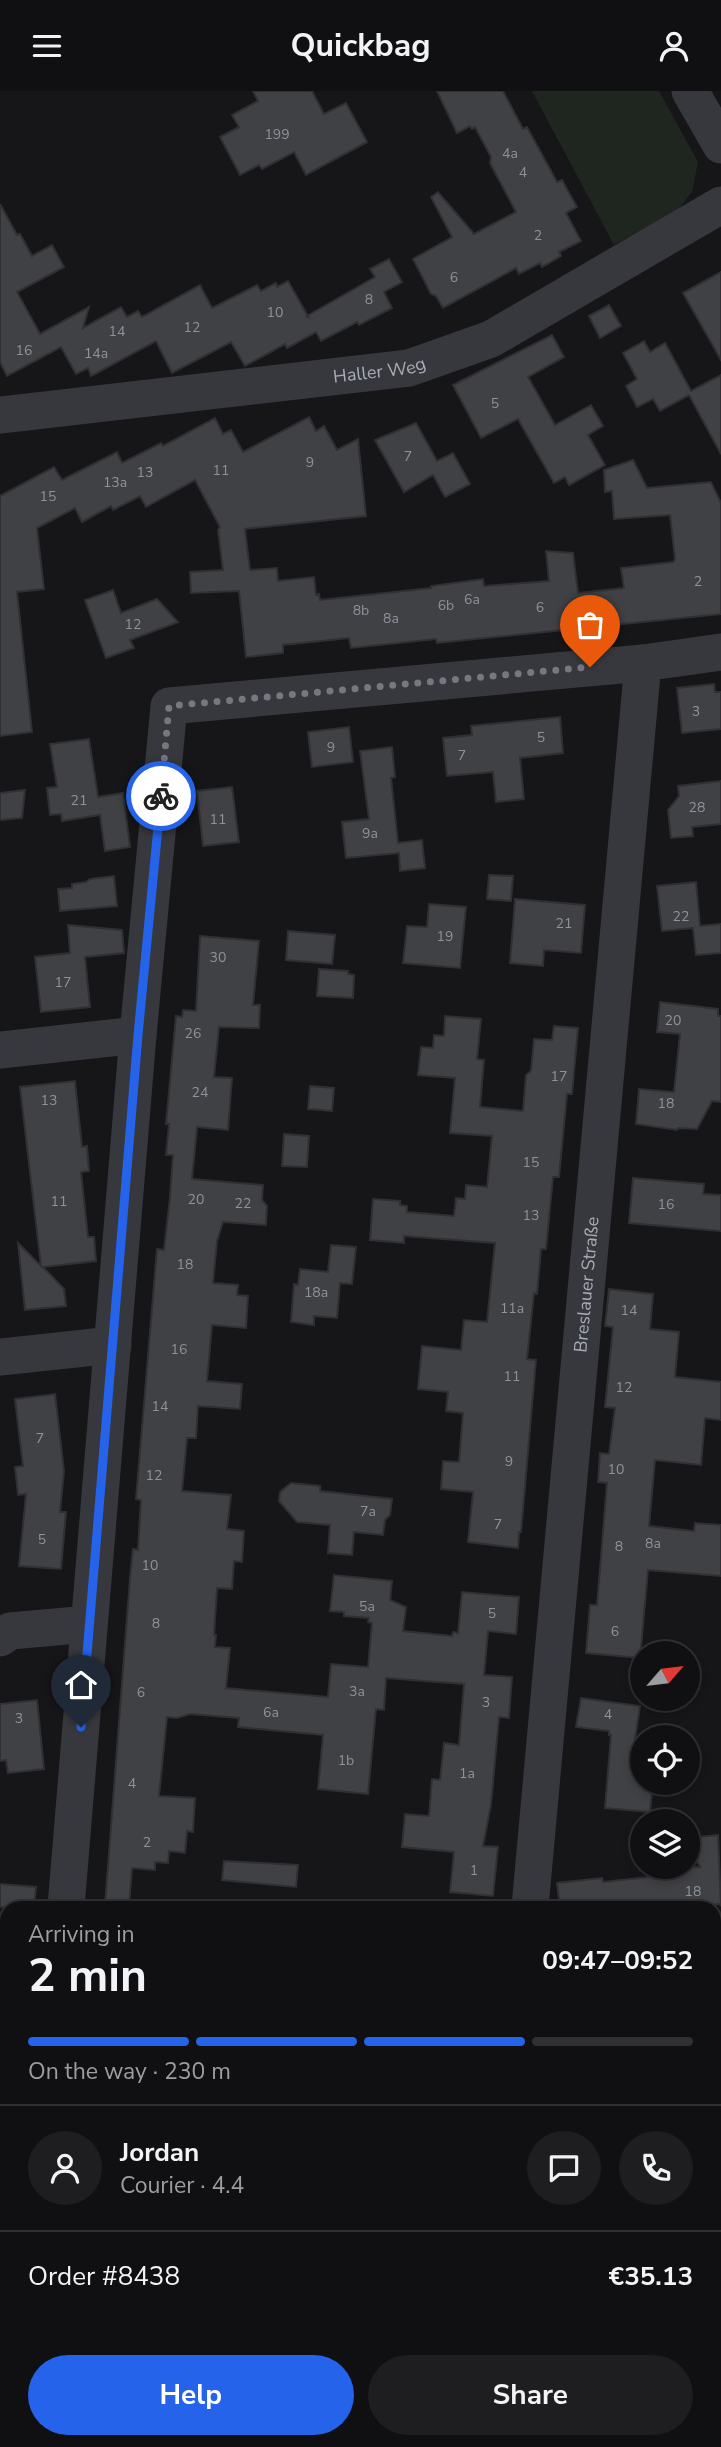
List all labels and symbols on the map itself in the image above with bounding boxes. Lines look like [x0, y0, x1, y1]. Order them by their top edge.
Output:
house number: 199 [264, 125, 290, 144]
house number: 4a [502, 144, 518, 163]
house number: 4 [519, 163, 527, 182]
house number: 2 [534, 226, 542, 245]
house number: 6 [450, 268, 458, 287]
house number: 8 [365, 290, 373, 309]
house number: 10 [267, 303, 283, 322]
house number: 12 [184, 318, 200, 337]
house number: 14 [109, 322, 125, 341]
house number: 16 [16, 341, 32, 360]
house number: 14a [84, 344, 108, 363]
street label: Haller Weg [332, 351, 429, 389]
house number: 5 [491, 394, 499, 413]
house number: 7 [404, 447, 412, 466]
house number: 9 [306, 453, 314, 472]
house number: 11 [213, 461, 229, 480]
house number: 13 [137, 463, 153, 482]
house number: 13a [103, 473, 127, 492]
house number: 15 [40, 487, 56, 506]
house number: 2 [694, 572, 702, 591]
house number: 6a [464, 590, 480, 609]
pin [560, 595, 620, 667]
house number: 6b [438, 596, 454, 615]
house number: 6 [536, 598, 544, 617]
house number: 8b [353, 601, 369, 620]
house number: 8a [383, 609, 399, 628]
house number: 12 [125, 615, 141, 634]
house number: 3 [692, 702, 700, 721]
house number: 5 [537, 728, 545, 747]
house number: 9 [327, 738, 335, 757]
house number: 7 [458, 746, 466, 765]
courier [126, 761, 196, 831]
house number: 21 [71, 791, 87, 810]
house number: 28 [689, 798, 705, 817]
house number: 11 [210, 810, 226, 829]
house number: 9a [362, 824, 378, 843]
house number: 22 [673, 907, 689, 926]
house number: 21 [556, 914, 572, 933]
house number: 19 [437, 927, 453, 946]
house number: 30 [210, 948, 226, 967]
house number: 17 [55, 973, 71, 992]
house number: 20 [665, 1011, 681, 1030]
house number: 26 [185, 1024, 201, 1043]
house number: 17 [551, 1067, 567, 1086]
house number: 24 [192, 1083, 208, 1102]
house number: 13 [41, 1091, 57, 1110]
house number: 18 [658, 1094, 674, 1113]
house number: 15 [523, 1153, 539, 1172]
house number: 20 [188, 1190, 204, 1209]
house number: 11 [51, 1192, 67, 1211]
house number: 22 [235, 1194, 251, 1213]
house number: 16 [658, 1195, 674, 1214]
house number: 13 [523, 1206, 539, 1225]
street label: Breslauer Straße [568, 1216, 605, 1354]
house number: 18 [177, 1255, 193, 1274]
house number: 18a [304, 1283, 328, 1302]
house number: 11a [500, 1299, 524, 1318]
house number: 14 [621, 1301, 637, 1320]
house number: 16 [171, 1340, 187, 1359]
house number: 11 [504, 1367, 520, 1386]
house number: 12 [616, 1378, 632, 1397]
house number: 14 [152, 1397, 168, 1416]
house number: 7 [36, 1429, 44, 1448]
house number: 9 [505, 1452, 513, 1471]
house number: 10 [608, 1460, 624, 1479]
house number: 12 [146, 1466, 162, 1485]
house number: 7a [360, 1502, 376, 1521]
house number: 7 [494, 1515, 502, 1534]
house number: 5 [38, 1530, 46, 1549]
house number: 8a [645, 1534, 661, 1553]
house number: 8 [615, 1537, 623, 1556]
house number: 10 [142, 1556, 158, 1575]
house number: 5a [359, 1597, 375, 1616]
house number: 5 [488, 1604, 496, 1623]
house number: 8 [152, 1614, 160, 1633]
house number: 6 [611, 1622, 619, 1641]
north arrow [630, 1641, 700, 1711]
pin [51, 1655, 111, 1727]
house number: 3a [349, 1682, 365, 1701]
house number: 6 [137, 1683, 145, 1702]
house number: 3 [482, 1693, 490, 1712]
house number: 6a [263, 1703, 279, 1722]
house number: 4 [604, 1705, 612, 1724]
house number: 3 [15, 1709, 23, 1728]
house number: 1b [338, 1751, 354, 1770]
house number: 1a [459, 1764, 475, 1783]
house number: 4 [128, 1774, 136, 1793]
house number: 2 [143, 1833, 151, 1852]
house number: 1 [470, 1861, 478, 1880]
house number: 18 [685, 1882, 701, 1901]

